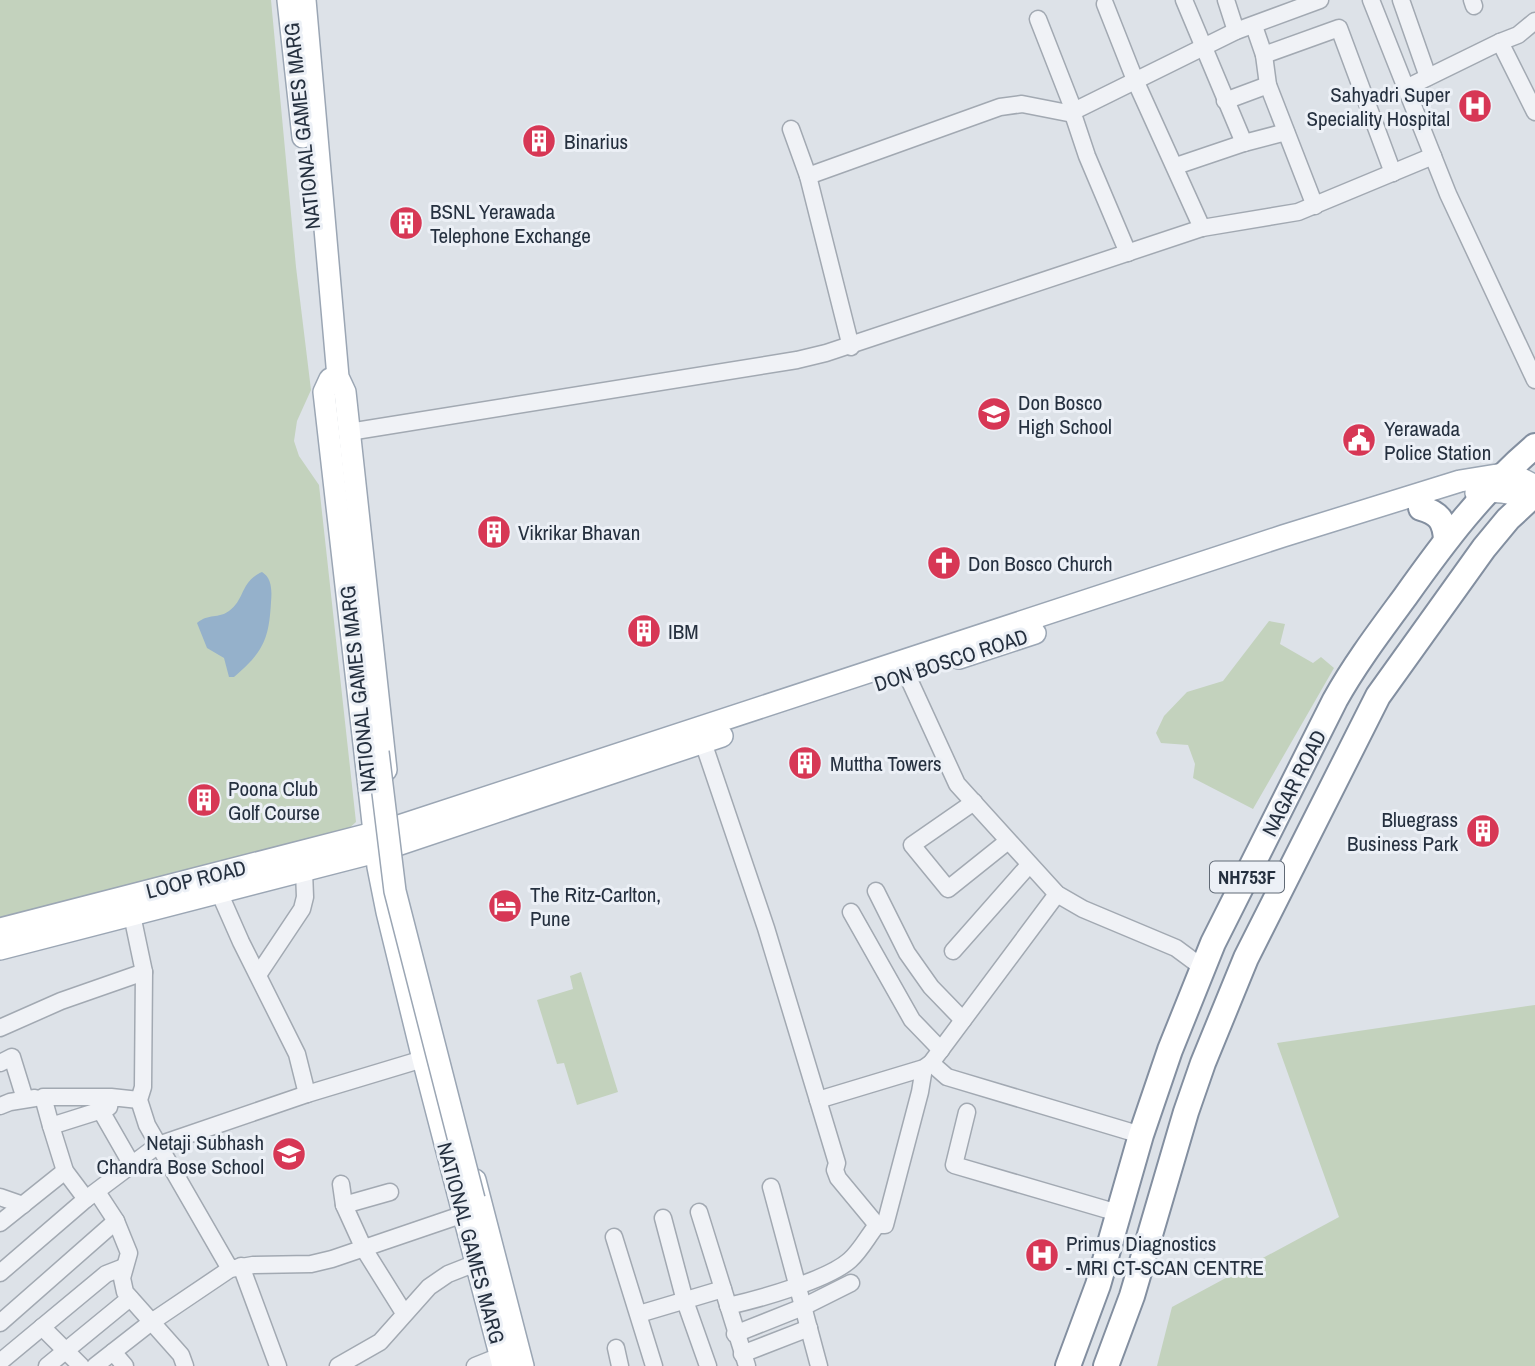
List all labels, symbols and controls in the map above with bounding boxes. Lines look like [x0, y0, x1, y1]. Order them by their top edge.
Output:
street label: NATIONAL GAMES MARG [277, 21, 327, 231]
place label: Sahyadri Super Speciality Hospital [1306, 80, 1450, 133]
hospital icon: Sahyadri Super Speciality Hospital [1456, 87, 1494, 125]
building icon: Binarius [520, 122, 558, 160]
place label: Binarius [564, 127, 628, 156]
place label: BSNL Yerawada Telephone Exchange [430, 197, 591, 250]
building icon: BSNL Yerawada Telephone Exchange [387, 204, 425, 242]
place label: Don Bosco High School [1018, 388, 1112, 441]
school or university icon: Don Bosco High School [975, 395, 1013, 433]
place label: Yerawada Police Station [1384, 414, 1491, 467]
public building icon: Yerawada Police Station [1340, 421, 1378, 459]
building icon: Vikrikar Bhavan [475, 513, 513, 551]
place label: Vikrikar Bhavan [518, 518, 640, 547]
church icon: Don Bosco Church [925, 544, 963, 582]
place label: Don Bosco Church [968, 549, 1113, 578]
street label: NATIONAL GAMES MARG [333, 584, 383, 794]
building icon: IBM [625, 612, 663, 650]
place label: IBM [668, 617, 699, 646]
street label: DON BOSCO ROAD [871, 622, 1031, 698]
street label: NAGAR ROAD [1255, 725, 1333, 841]
building icon: Muttha Towers [786, 744, 824, 782]
place label: Muttha Towers [830, 749, 942, 778]
place label: Poona Club Golf Course [228, 774, 320, 827]
building icon: Poona Club Golf Course [185, 781, 223, 819]
place label: Bluegrass Business Park [1347, 805, 1458, 858]
building icon: Bluegrass Business Park [1464, 812, 1502, 850]
street label: LOOP ROAD [143, 853, 249, 905]
road number: NH753F [1210, 862, 1284, 892]
place label: The Ritz-Carlton, Pune [530, 880, 661, 933]
hotel icon: The Ritz-Carlton, Pune [486, 887, 524, 925]
place label: Netaji Subhash Chandra Bose School [96, 1128, 264, 1181]
school or university icon: Netaji Subhash Chandra Bose School [270, 1135, 308, 1173]
street label: NATIONAL GAMES MARG [430, 1139, 512, 1347]
place label: Primus Diagnostics - MRI CT-SCAN CENTRE [1066, 1229, 1264, 1282]
hospital icon: Primus Diagnostics - MRI CT-SCAN CENTRE [1023, 1236, 1061, 1274]

